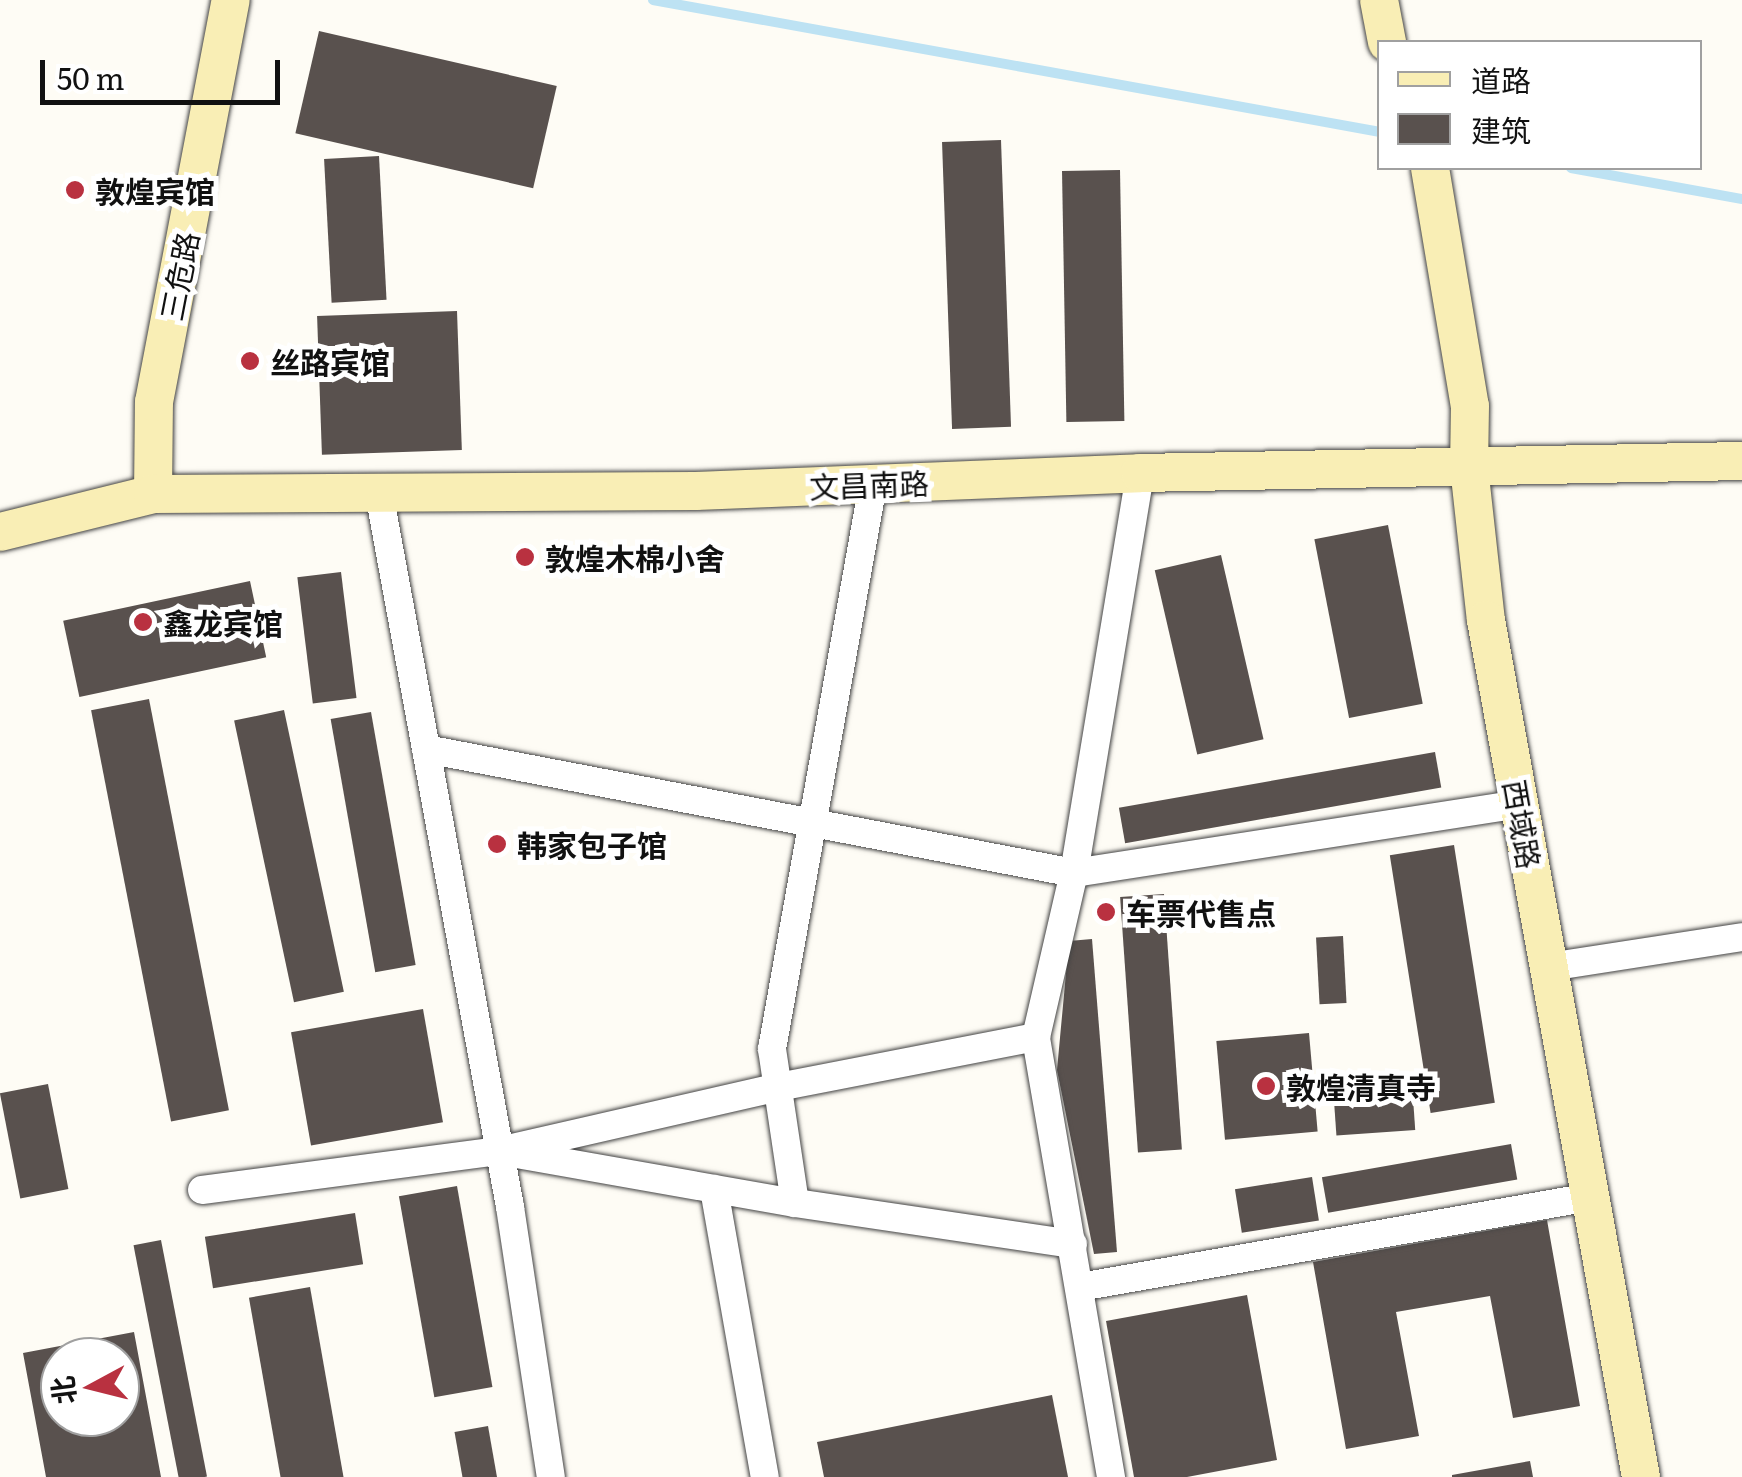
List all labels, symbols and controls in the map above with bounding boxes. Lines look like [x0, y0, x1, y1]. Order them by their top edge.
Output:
scale bar [45, 40, 285, 102]
legend [1377, 40, 1702, 170]
text: 50 m [57, 55, 125, 99]
text: 道路 [1471, 57, 1531, 101]
text: 建筑 [1471, 107, 1531, 151]
place label: 敦煌宾馆 [95, 172, 215, 208]
marker: 敦煌宾馆 [64, 179, 86, 201]
street label: 三危路 [152, 228, 204, 324]
place label: 丝路宾馆 [270, 343, 390, 379]
marker: 丝路宾馆 [239, 350, 261, 372]
street label: 文昌南路 [808, 464, 930, 504]
place label: 敦煌木棉小舍 [545, 539, 725, 575]
marker: 敦煌木棉小舍 [514, 546, 536, 568]
place label: 鑫龙宾馆 [163, 604, 283, 640]
marker: 鑫龙宾馆 [132, 611, 154, 633]
street label: 西域路 [1497, 777, 1549, 871]
place label: 韩家包子馆 [517, 826, 667, 862]
marker: 韩家包子馆 [486, 833, 508, 855]
place label: 车票代售点 [1126, 894, 1276, 930]
marker: 车票代售点 [1095, 901, 1117, 923]
place label: 敦煌清真寺 [1286, 1068, 1436, 1104]
marker: 敦煌清真寺 [1255, 1075, 1277, 1097]
north arrow [40, 1337, 140, 1437]
text: 北 [40, 1374, 85, 1407]

